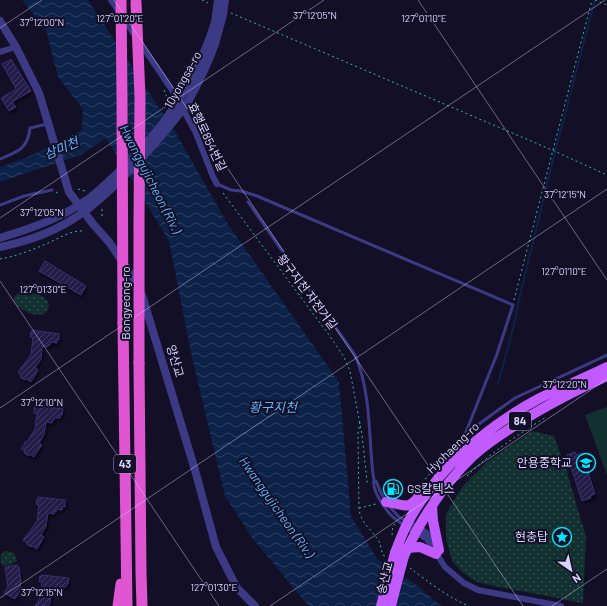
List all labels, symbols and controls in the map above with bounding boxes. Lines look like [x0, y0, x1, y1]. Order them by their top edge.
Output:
text: 37°12'05"N [293, 9, 337, 21]
text: 127°01'20"E [96, 12, 144, 24]
text: 127°01'10"E [401, 12, 447, 24]
text: 37°12'00"N [20, 16, 64, 28]
street label: 10yongsa-ro [161, 49, 204, 111]
street label: 효행로854번길 [186, 100, 230, 173]
water label: Hwanggujicheon (Riv.) [117, 122, 186, 237]
water label: 삼미천 [41, 133, 82, 162]
text: 37°12'15"N [544, 188, 586, 200]
text: 37°12'05"N [20, 206, 64, 218]
street label: 황구지천 자전거길 [275, 251, 341, 332]
text: 127°01'10"E [541, 265, 587, 277]
street label: Bongyeong-ro [118, 266, 132, 340]
text: 127°01'30"E [19, 283, 67, 295]
street label: 양산교 [165, 343, 187, 379]
text: 37°12'20"N [543, 378, 587, 390]
text: 37°12'10"N [21, 396, 63, 408]
water label: 황구지천 [249, 399, 298, 415]
road number: 84 [509, 412, 531, 430]
street label: Hyohaeng-ro [423, 419, 481, 476]
school or university icon: 안용중학교 [575, 452, 597, 474]
water label: Hwanggujicheon (Riv.) [236, 453, 318, 561]
road number: 43 [114, 455, 136, 473]
place label: 안용중학교 [517, 455, 572, 469]
fuel station icon: GS칼텍스 [382, 478, 404, 500]
place label: GS칼텍스 [407, 481, 454, 495]
place icon: 현충탑 [551, 526, 573, 548]
place label: 현충탑 [515, 529, 548, 543]
north arrow [551, 550, 591, 590]
street label: 송산교 [373, 560, 395, 596]
text: N [570, 571, 584, 586]
text: 127°01'30"E [190, 581, 238, 593]
text: 37°12'15"N [21, 586, 63, 598]

